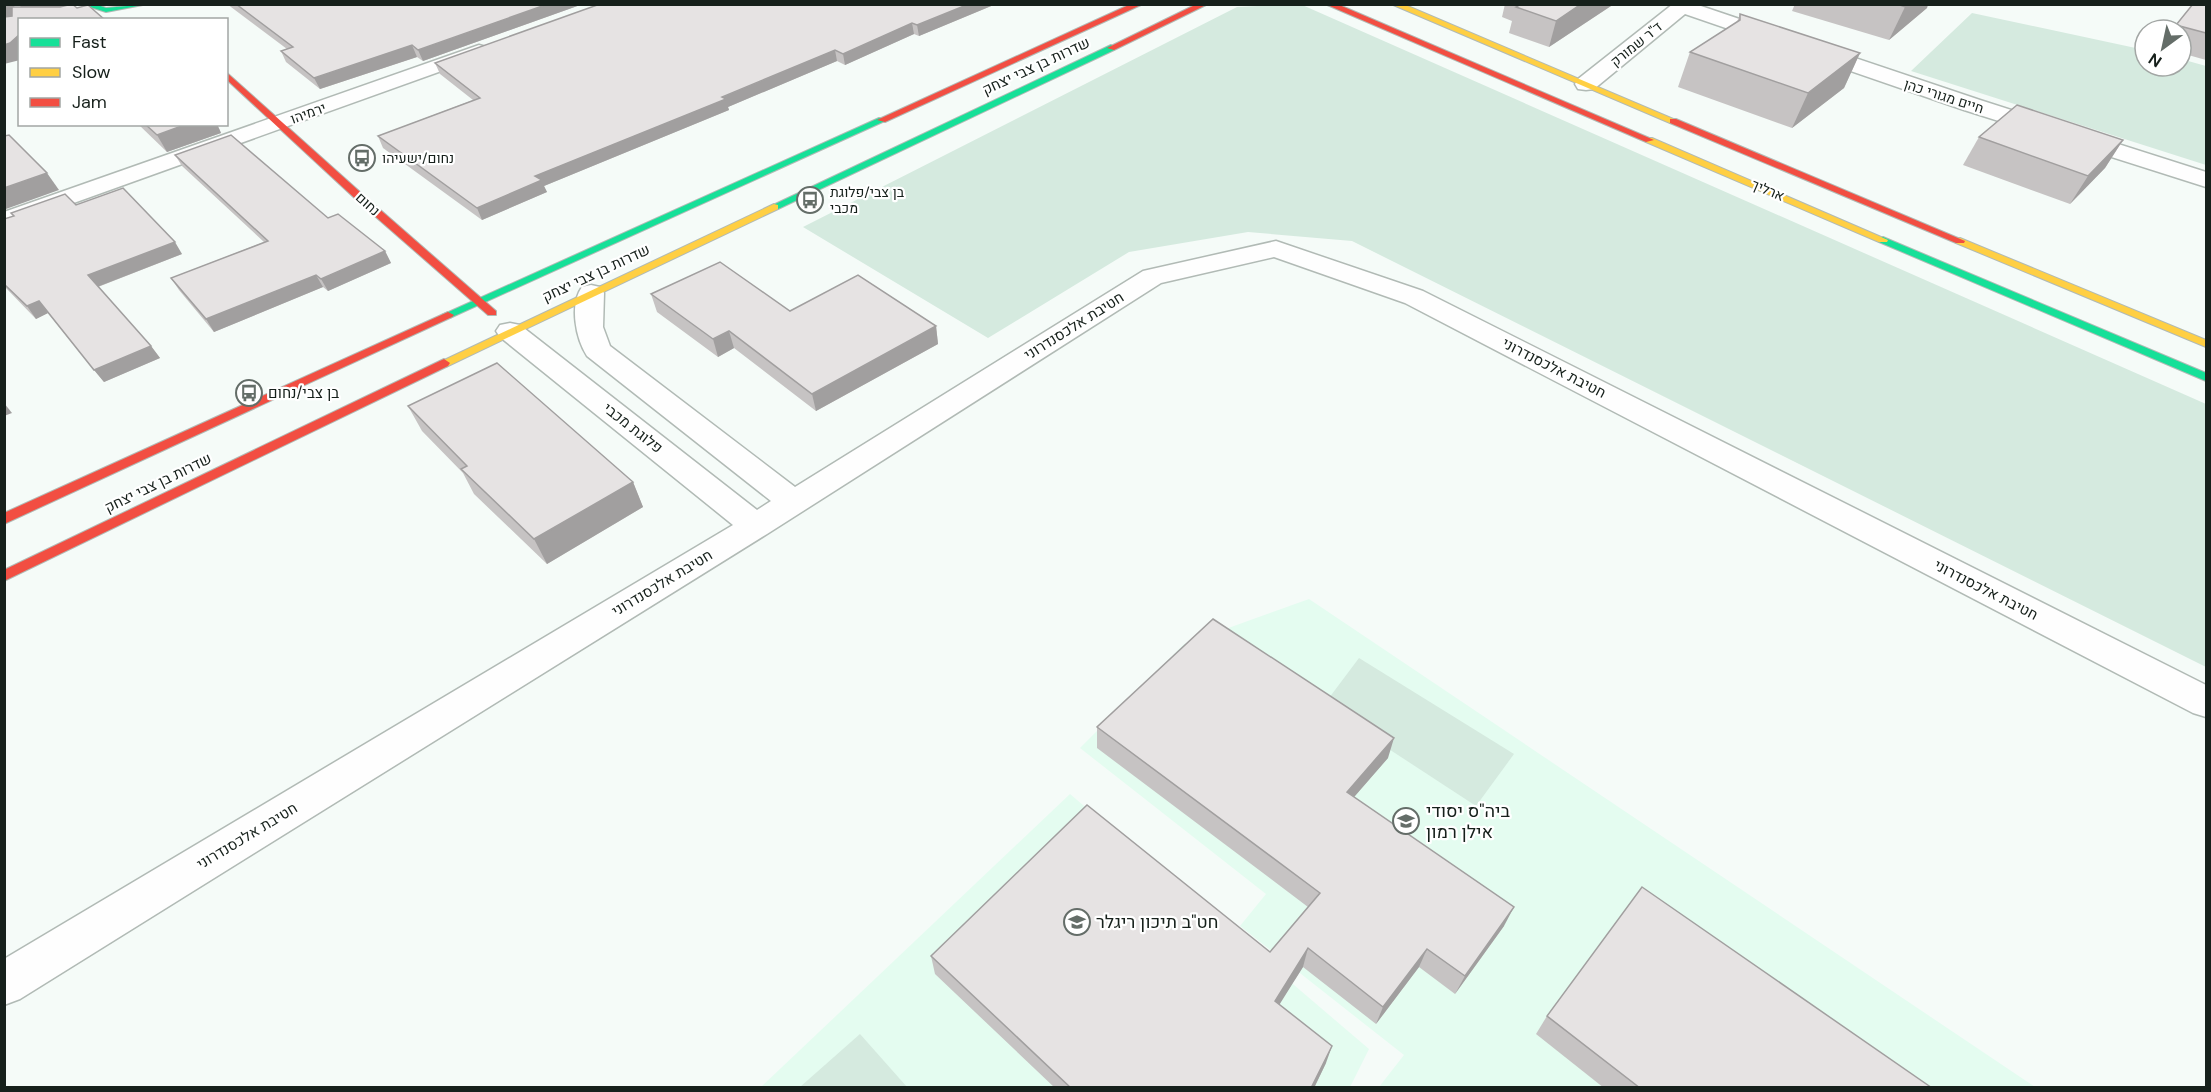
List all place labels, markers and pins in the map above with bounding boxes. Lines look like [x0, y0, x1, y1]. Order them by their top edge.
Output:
bus stop icon: נחום/ישעיהו [347, 143, 377, 173]
place label: נחום/ישעיהו [382, 149, 454, 167]
place label: בן צבי/פלוגת מכבי [830, 183, 905, 217]
bus stop icon: בן צבי/פלוגת מכבי [795, 185, 825, 215]
bus stop icon: בן צבי/נחום [234, 378, 264, 408]
place label: בן צבי/נחום [268, 383, 339, 403]
place label: ביה"ס יסודי אילן רמון [1426, 799, 1511, 844]
school or university icon: ביה"ס יסודי אילן רמון [1391, 806, 1421, 836]
school or university icon: חט"ב תיכון ריגלר [1062, 907, 1092, 937]
place label: חט"ב תיכון ריגלר [1096, 910, 1218, 934]

